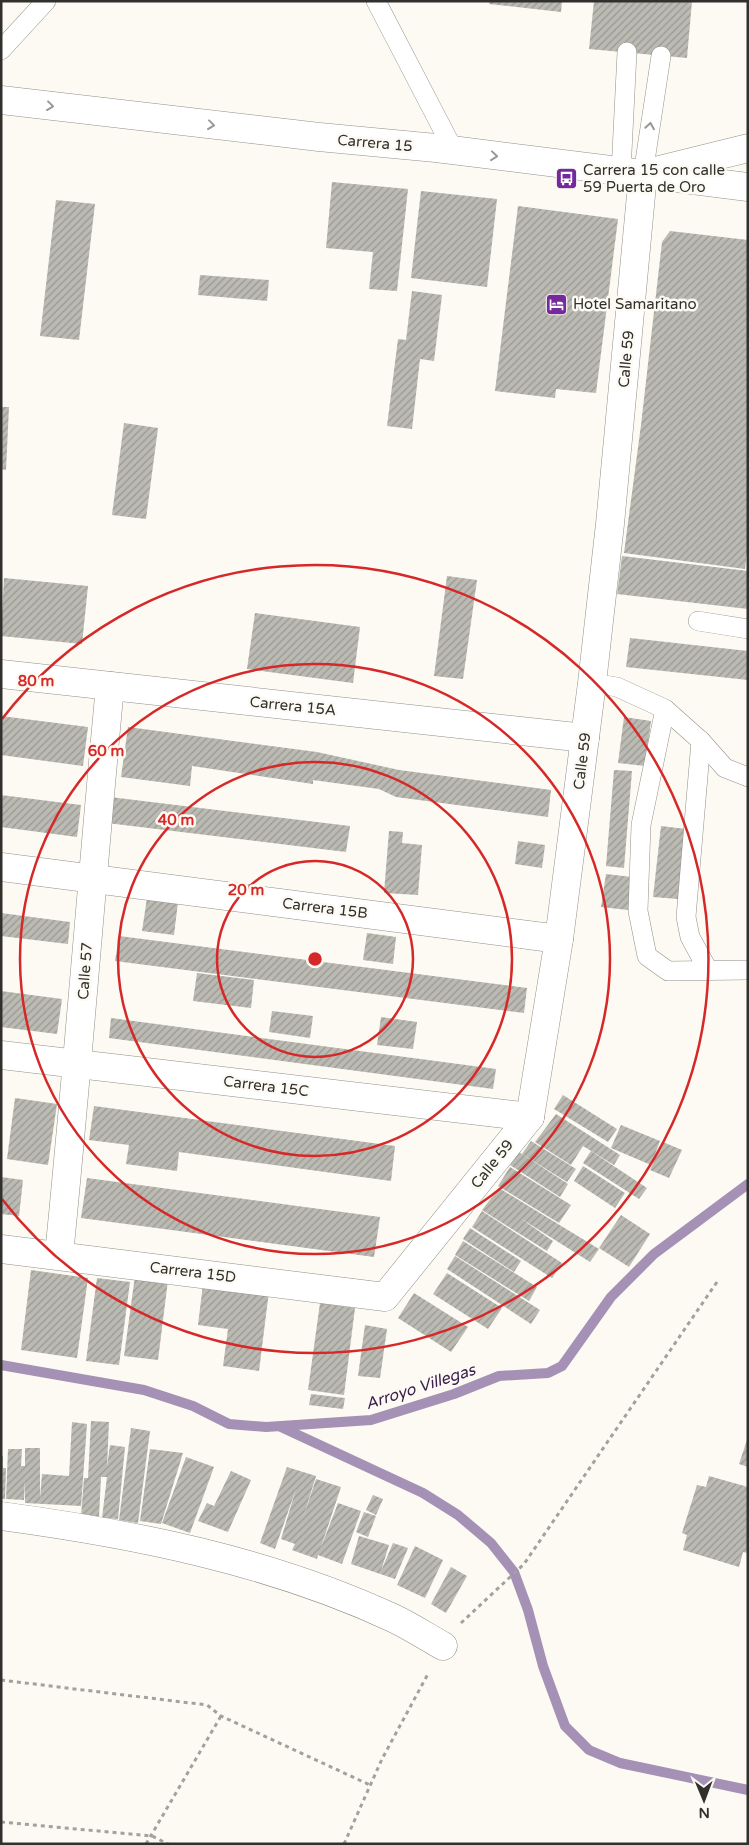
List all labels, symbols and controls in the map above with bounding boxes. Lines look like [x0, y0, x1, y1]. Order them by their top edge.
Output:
one-way arrow [46, 100, 54, 111]
one-way arrow [207, 119, 215, 130]
one-way arrow [645, 122, 655, 130]
street label: Carrera 15 [337, 131, 413, 155]
one-way arrow [491, 150, 499, 161]
place label: Carrera 15 con calle 59 Puerta de Oro [583, 161, 725, 196]
bus stop icon: Carrera 15 con calle 59 Puerta de Oro [555, 167, 579, 191]
hotel icon: Hotel Samaritano [545, 292, 569, 316]
place label: Hotel Samaritano [573, 295, 697, 313]
street label: Calle 59 [615, 330, 637, 388]
text: 80 m [18, 672, 54, 690]
street label: Carrera 15A [249, 693, 337, 719]
street label: Calle 59 [570, 731, 594, 791]
text: 60 m [88, 742, 124, 760]
text: 40 m [158, 811, 194, 829]
text: 20 m [228, 881, 264, 899]
street label: Carrera 15B [281, 894, 369, 922]
street label: Calle 57 [74, 942, 96, 1000]
centre of rings [306, 950, 324, 968]
street label: Carrera 15C [222, 1072, 310, 1100]
street label: Calle 59 [467, 1136, 517, 1192]
street label: Carrera 15D [149, 1258, 237, 1286]
water label: Arroyo Villegas [363, 1359, 479, 1414]
north arrow [679, 1775, 729, 1825]
text: N [698, 1804, 710, 1821]

